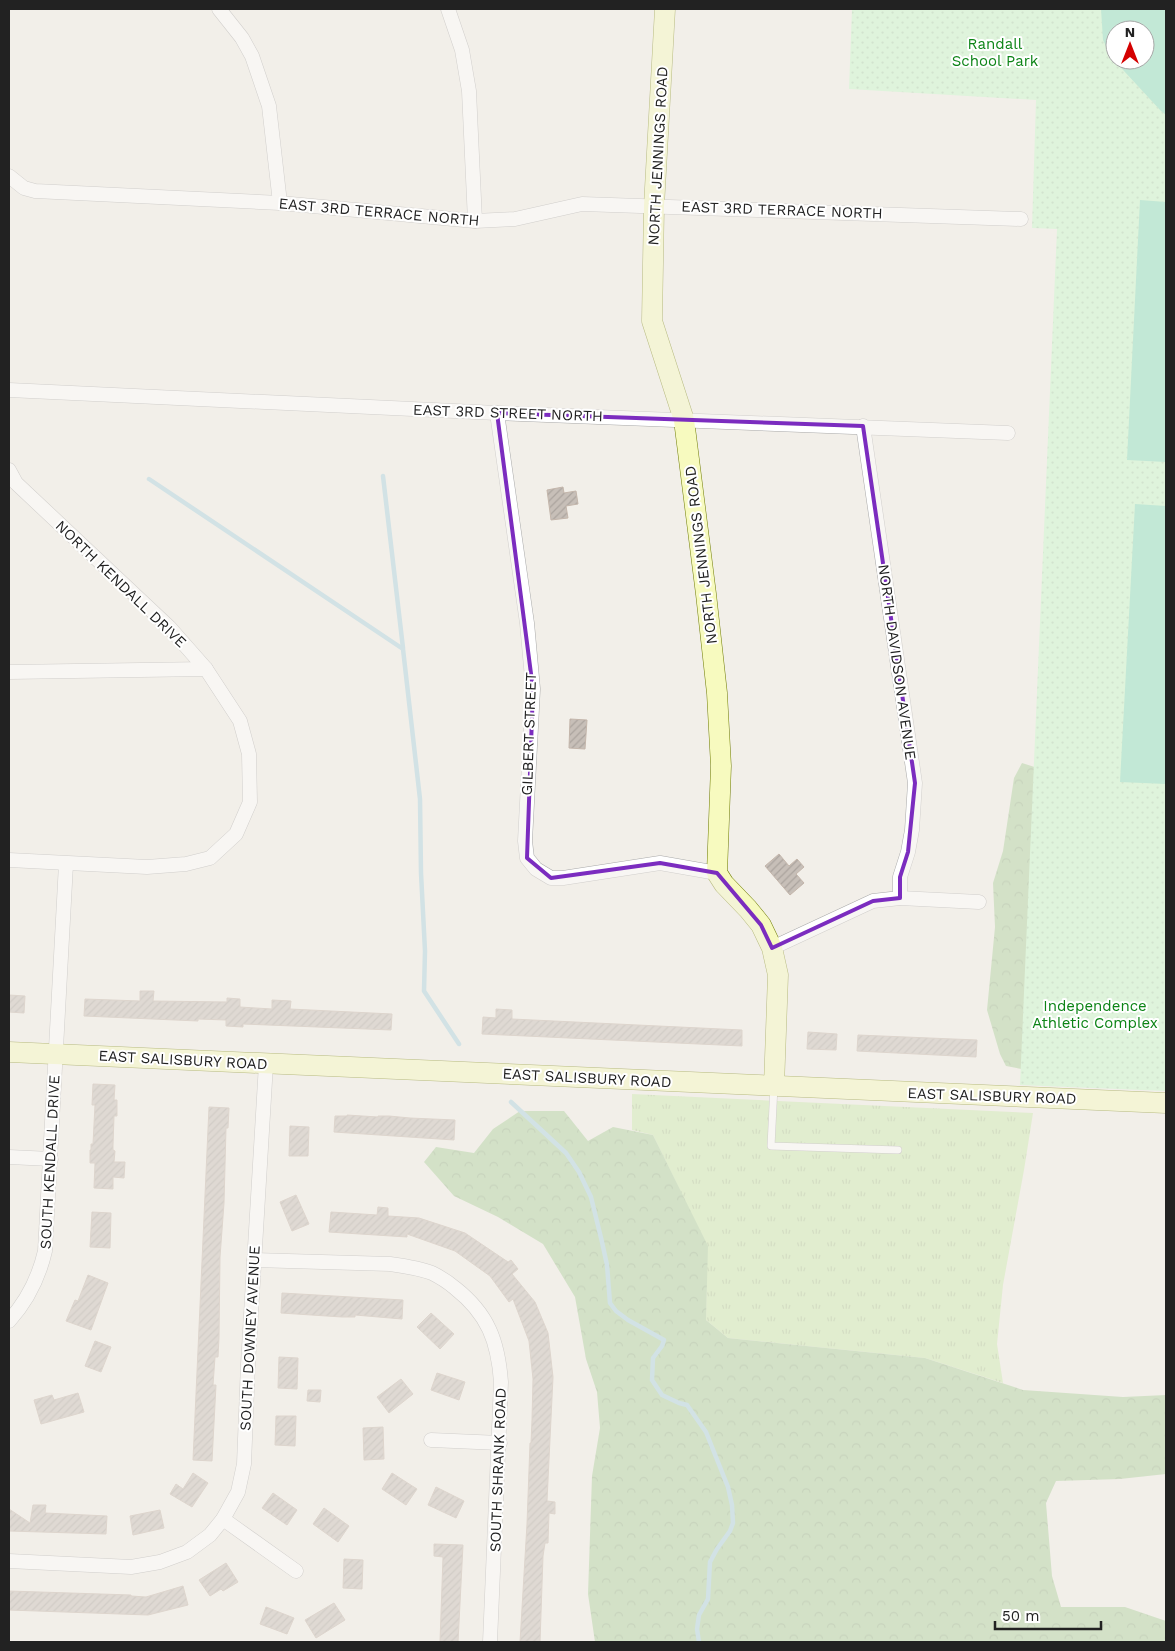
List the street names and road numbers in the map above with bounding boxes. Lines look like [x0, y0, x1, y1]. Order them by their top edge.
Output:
street label: NORTH JENNINGS ROAD [644, 66, 672, 246]
street label: EAST 3RD TERRACE NORTH [278, 194, 480, 230]
street label: EAST 3RD TERRACE NORTH [681, 197, 883, 223]
street label: EAST 3RD STREET NORTH [413, 401, 603, 425]
street label: NORTH JENNINGS ROAD [681, 465, 721, 645]
street label: NORTH KENDALL DRIVE [52, 517, 190, 651]
street label: NORTH DAVIDSON AVENUE [874, 563, 920, 761]
street label: GILBERT STREET [518, 672, 540, 796]
street label: EAST SALISBURY ROAD [98, 1047, 268, 1073]
street label: EAST SALISBURY ROAD [502, 1065, 672, 1091]
street label: SOUTH KENDALL DRIVE [36, 1074, 64, 1250]
street label: EAST SALISBURY ROAD [907, 1084, 1077, 1108]
street label: SOUTH DOWNEY AVENUE [236, 1245, 264, 1431]
street label: SOUTH SHRANK ROAD [486, 1388, 510, 1552]

